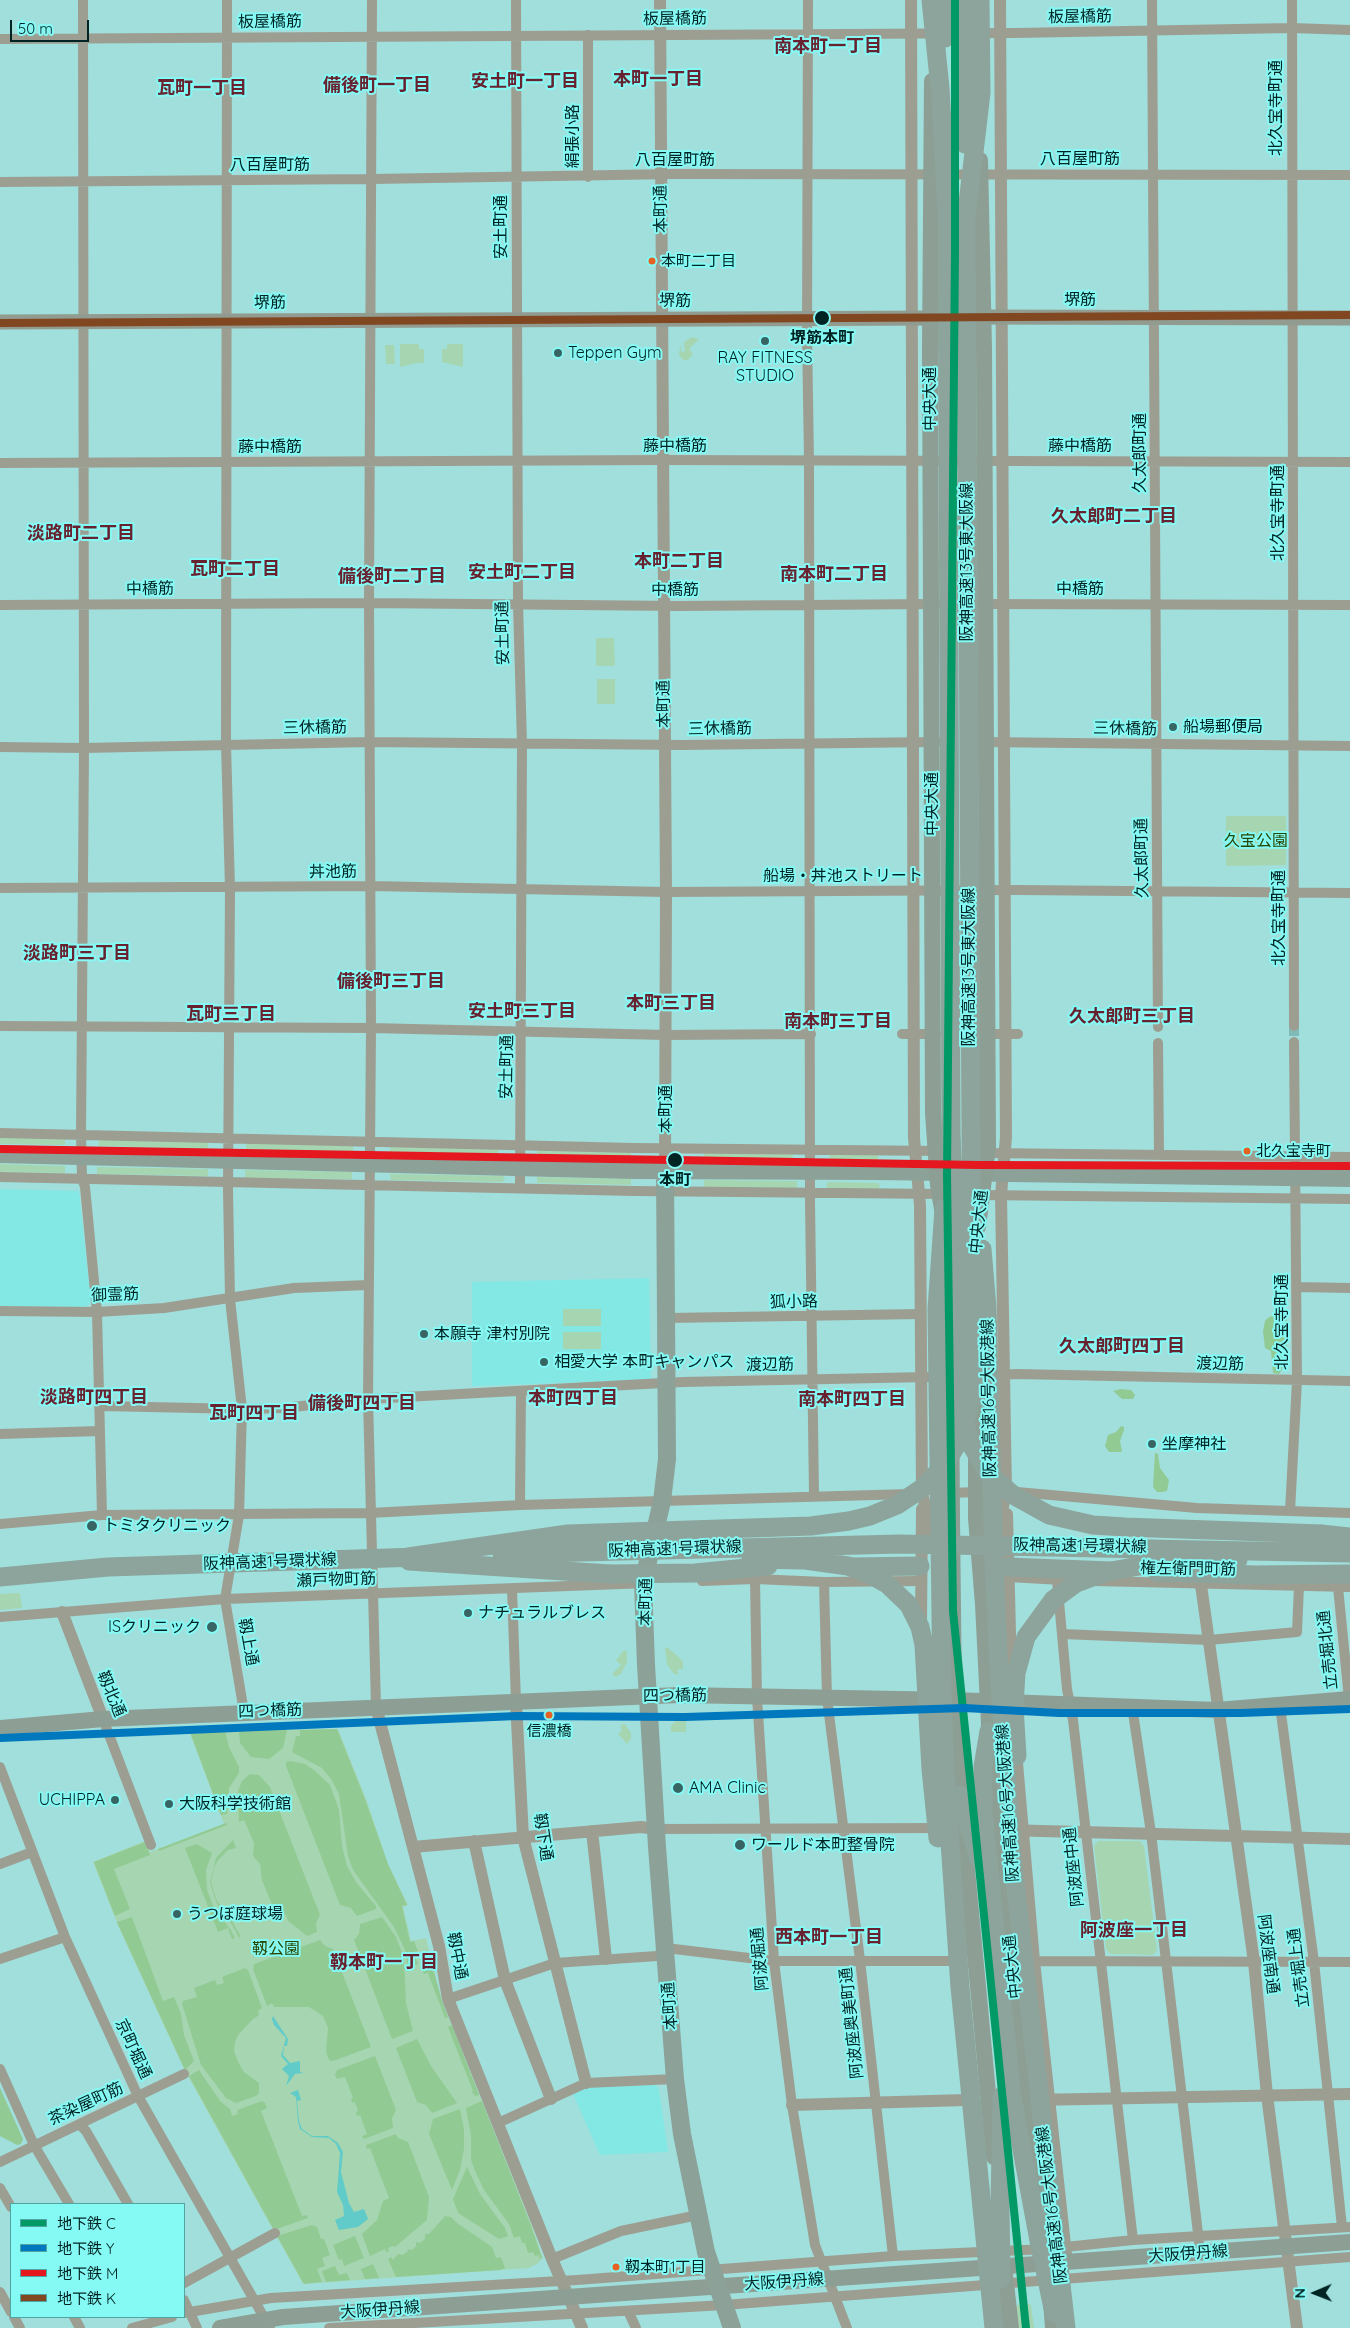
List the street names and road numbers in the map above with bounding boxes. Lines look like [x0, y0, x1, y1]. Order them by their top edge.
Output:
street label: 板屋橋筋 [1048, 7, 1112, 27]
street label: 板屋橋筋 [643, 9, 707, 29]
street label: 板屋橋筋 [238, 12, 302, 32]
street label: 北久宝寺町通 [1266, 60, 1286, 156]
street label: 絹張小路 [563, 104, 583, 168]
street label: 八百屋町筋 [1040, 149, 1120, 169]
street label: 八百屋町筋 [635, 150, 715, 170]
street label: 八百屋町筋 [230, 155, 310, 175]
street label: 本町通 [651, 185, 671, 233]
street label: 安土町通 [491, 195, 511, 259]
street label: 堺筋 [1064, 290, 1096, 310]
street label: 堺筋 [659, 291, 691, 311]
street label: 堺筋 [254, 293, 286, 313]
street label: 中央大通 [920, 367, 940, 431]
street label: 久太郎町通 [1130, 413, 1150, 493]
street label: 藤中橋筋 [643, 436, 707, 456]
street label: 藤中橋筋 [1048, 436, 1112, 456]
street label: 藤中橋筋 [238, 437, 302, 457]
street label: 北久宝寺町通 [1268, 465, 1288, 561]
street label: 阪神高速13号東大阪線 [957, 483, 977, 641]
street label: 中橋筋 [126, 579, 174, 599]
street label: 中橋筋 [1056, 579, 1104, 599]
street label: 中橋筋 [651, 580, 699, 600]
street label: 安土町通 [493, 601, 513, 665]
street label: 本町通 [654, 680, 674, 728]
street label: 三休橋筋 [283, 718, 347, 738]
street label: 三休橋筋 [688, 719, 752, 739]
street label: 三休橋筋 [1093, 719, 1157, 739]
street label: 中央大通 [922, 772, 942, 836]
street label: 久太郎町通 [1132, 818, 1152, 898]
street label: 丼池筋 [309, 862, 357, 882]
street label: 船場・丼池ストリート [763, 866, 923, 886]
street label: 北久宝寺町通 [1269, 870, 1289, 966]
street label: 阪神高速13号東大阪線 [959, 888, 979, 1046]
street label: 安土町通 [497, 1035, 517, 1099]
street label: 本町通 [656, 1085, 676, 1133]
street label: 中央大通 [966, 1189, 992, 1255]
street label: 北久宝寺町通 [1272, 1274, 1292, 1370]
street label: 御霊筋 [91, 1285, 139, 1305]
street label: 狐小路 [770, 1292, 818, 1312]
street label: 阪神高速16号大阪港線 [978, 1319, 1000, 1477]
street label: 渡辺筋 [1196, 1354, 1244, 1374]
street label: 渡辺筋 [746, 1355, 794, 1375]
street label: 阪神高速1号環状線 [1013, 1535, 1147, 1557]
street label: 阪神高速1号環状線 [608, 1537, 742, 1561]
street label: 阪神高速1号環状線 [203, 1550, 337, 1574]
street label: 権左衛門町筋 [1140, 1559, 1236, 1579]
street label: 瀬戸物町筋 [296, 1569, 376, 1591]
street label: 本町通 [636, 1578, 656, 1626]
street label: 立売堀北通 [1314, 1609, 1342, 1691]
street label: 靱上通 [234, 1617, 262, 1667]
street label: 靱北通 [93, 1668, 129, 1720]
street label: 四つ橋筋 [643, 1686, 707, 1706]
street label: 四つ橋筋 [238, 1700, 302, 1722]
street label: 阪神高速16号大阪港線 [993, 1723, 1023, 1883]
street label: 靱下通 [530, 1812, 556, 1862]
street label: 阿波座中通 [1060, 1826, 1088, 1908]
street label: 阿波座南通 [1254, 1913, 1282, 1995]
street label: 阿波堀通 [748, 1926, 772, 1992]
street label: 立売堀上通 [1285, 1927, 1313, 2009]
street label: 靱中通 [443, 1931, 471, 1981]
street label: 中央大通 [1000, 1934, 1026, 2000]
street label: 阿波座奥美町通 [837, 1966, 867, 2080]
street label: 本町通 [659, 1981, 681, 2031]
street label: 京町堀通 [111, 2016, 155, 2082]
street label: 茶染屋町筋 [46, 2078, 126, 2130]
street label: 阪神高速16号大阪港線 [1033, 2125, 1071, 2285]
street label: 大阪伊丹線 [1147, 2242, 1229, 2266]
street label: 大阪伊丹線 [743, 2270, 825, 2294]
street label: 大阪伊丹線 [339, 2298, 421, 2322]

